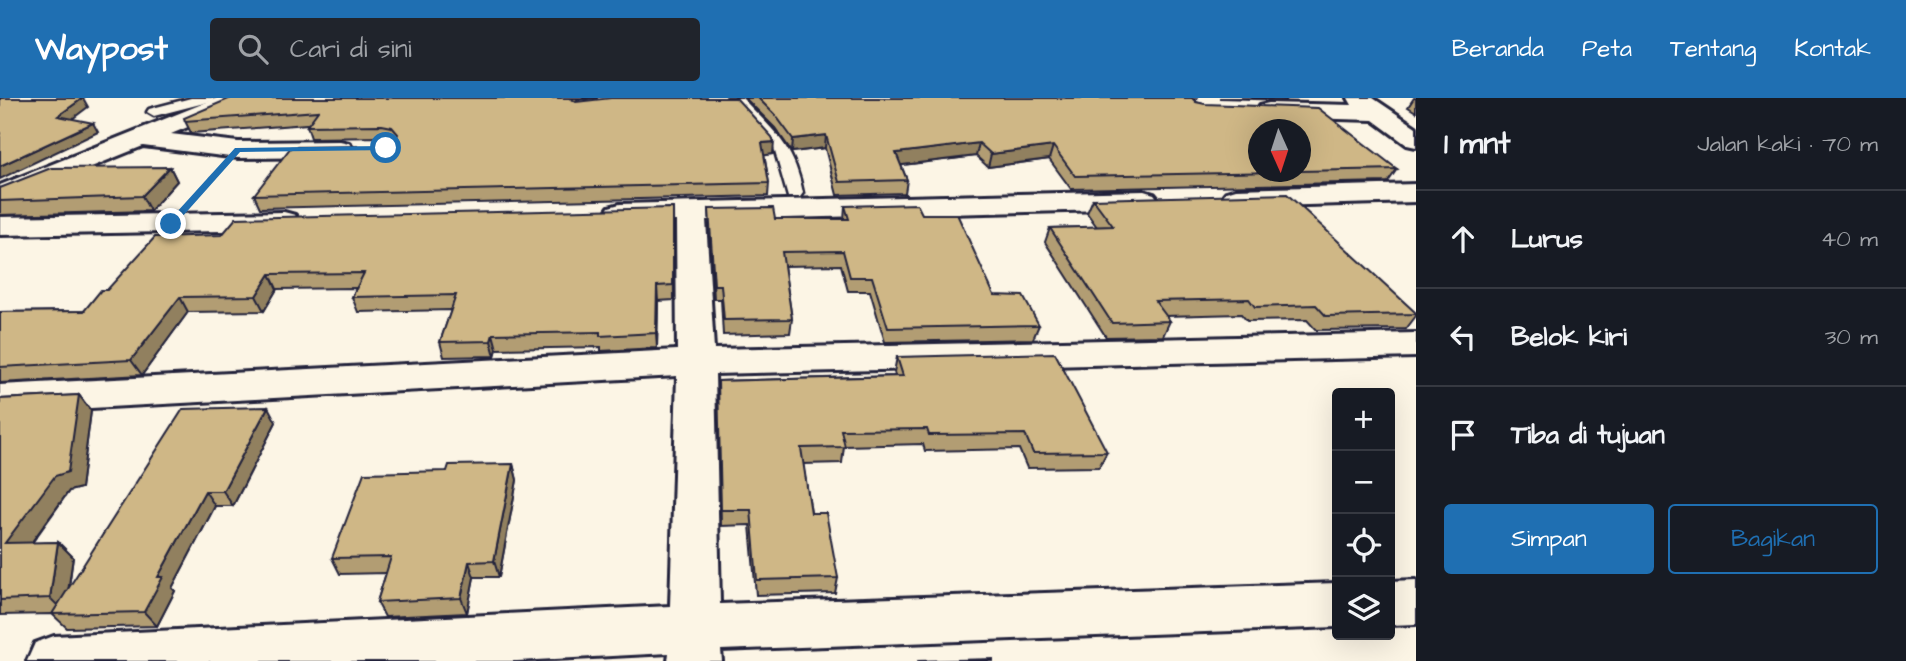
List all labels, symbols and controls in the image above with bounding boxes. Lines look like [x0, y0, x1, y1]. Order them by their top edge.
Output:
search box [210, 18, 700, 81]
text: Waypost [35, 26, 168, 72]
icon: search [234, 30, 272, 68]
text: Cari di sini [290, 31, 412, 67]
text: Beranda [1452, 32, 1544, 66]
text: Peta [1582, 32, 1632, 66]
text: Tentang [1670, 32, 1756, 66]
text: Kontak [1794, 32, 1871, 66]
north arrow [1248, 119, 1311, 182]
text: 1 mnt [1444, 123, 1510, 165]
text: Jalan kaki · 70 m [1697, 128, 1878, 160]
route start [370, 132, 401, 163]
route end [155, 208, 186, 239]
icon: ahead [1444, 220, 1482, 258]
text: Lurus [1511, 221, 1583, 257]
text: 40 m [1821, 223, 1878, 255]
icon: left [1444, 318, 1482, 356]
text: Belok kiri [1511, 319, 1627, 355]
text: 30 m [1825, 321, 1878, 353]
map controls [1332, 388, 1395, 640]
button: + [1332, 388, 1395, 451]
icon: arrive [1444, 416, 1482, 454]
text: Tiba di tujuan [1511, 417, 1665, 453]
button: − [1332, 451, 1395, 514]
button: Simpan [1444, 504, 1654, 574]
button: Bagikan [1668, 504, 1878, 574]
button: locate [1332, 514, 1395, 577]
button: layers [1332, 577, 1395, 640]

